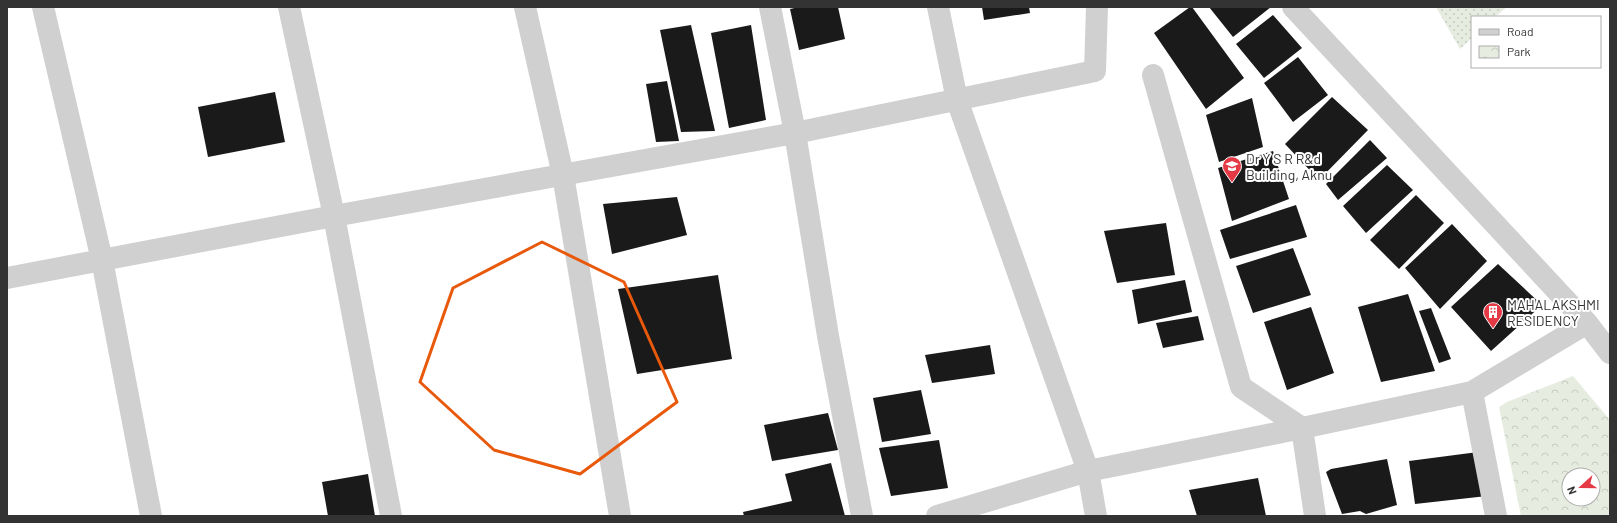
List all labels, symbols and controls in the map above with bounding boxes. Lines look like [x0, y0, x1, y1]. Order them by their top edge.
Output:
legend [1471, 16, 1601, 68]
text: Road [1507, 24, 1534, 38]
text: Park [1507, 44, 1531, 58]
place label: Dr Y S R R&d Building, Aknu [1246, 150, 1332, 183]
school or university icon: Dr Y S R R&d Building, Aknu [1221, 155, 1243, 183]
place label: MAHALAKSHMI RESIDENCY [1507, 296, 1600, 329]
building icon: MAHALAKSHMI RESIDENCY [1482, 301, 1504, 329]
north arrow [1561, 467, 1601, 507]
text: N [1564, 485, 1579, 497]

